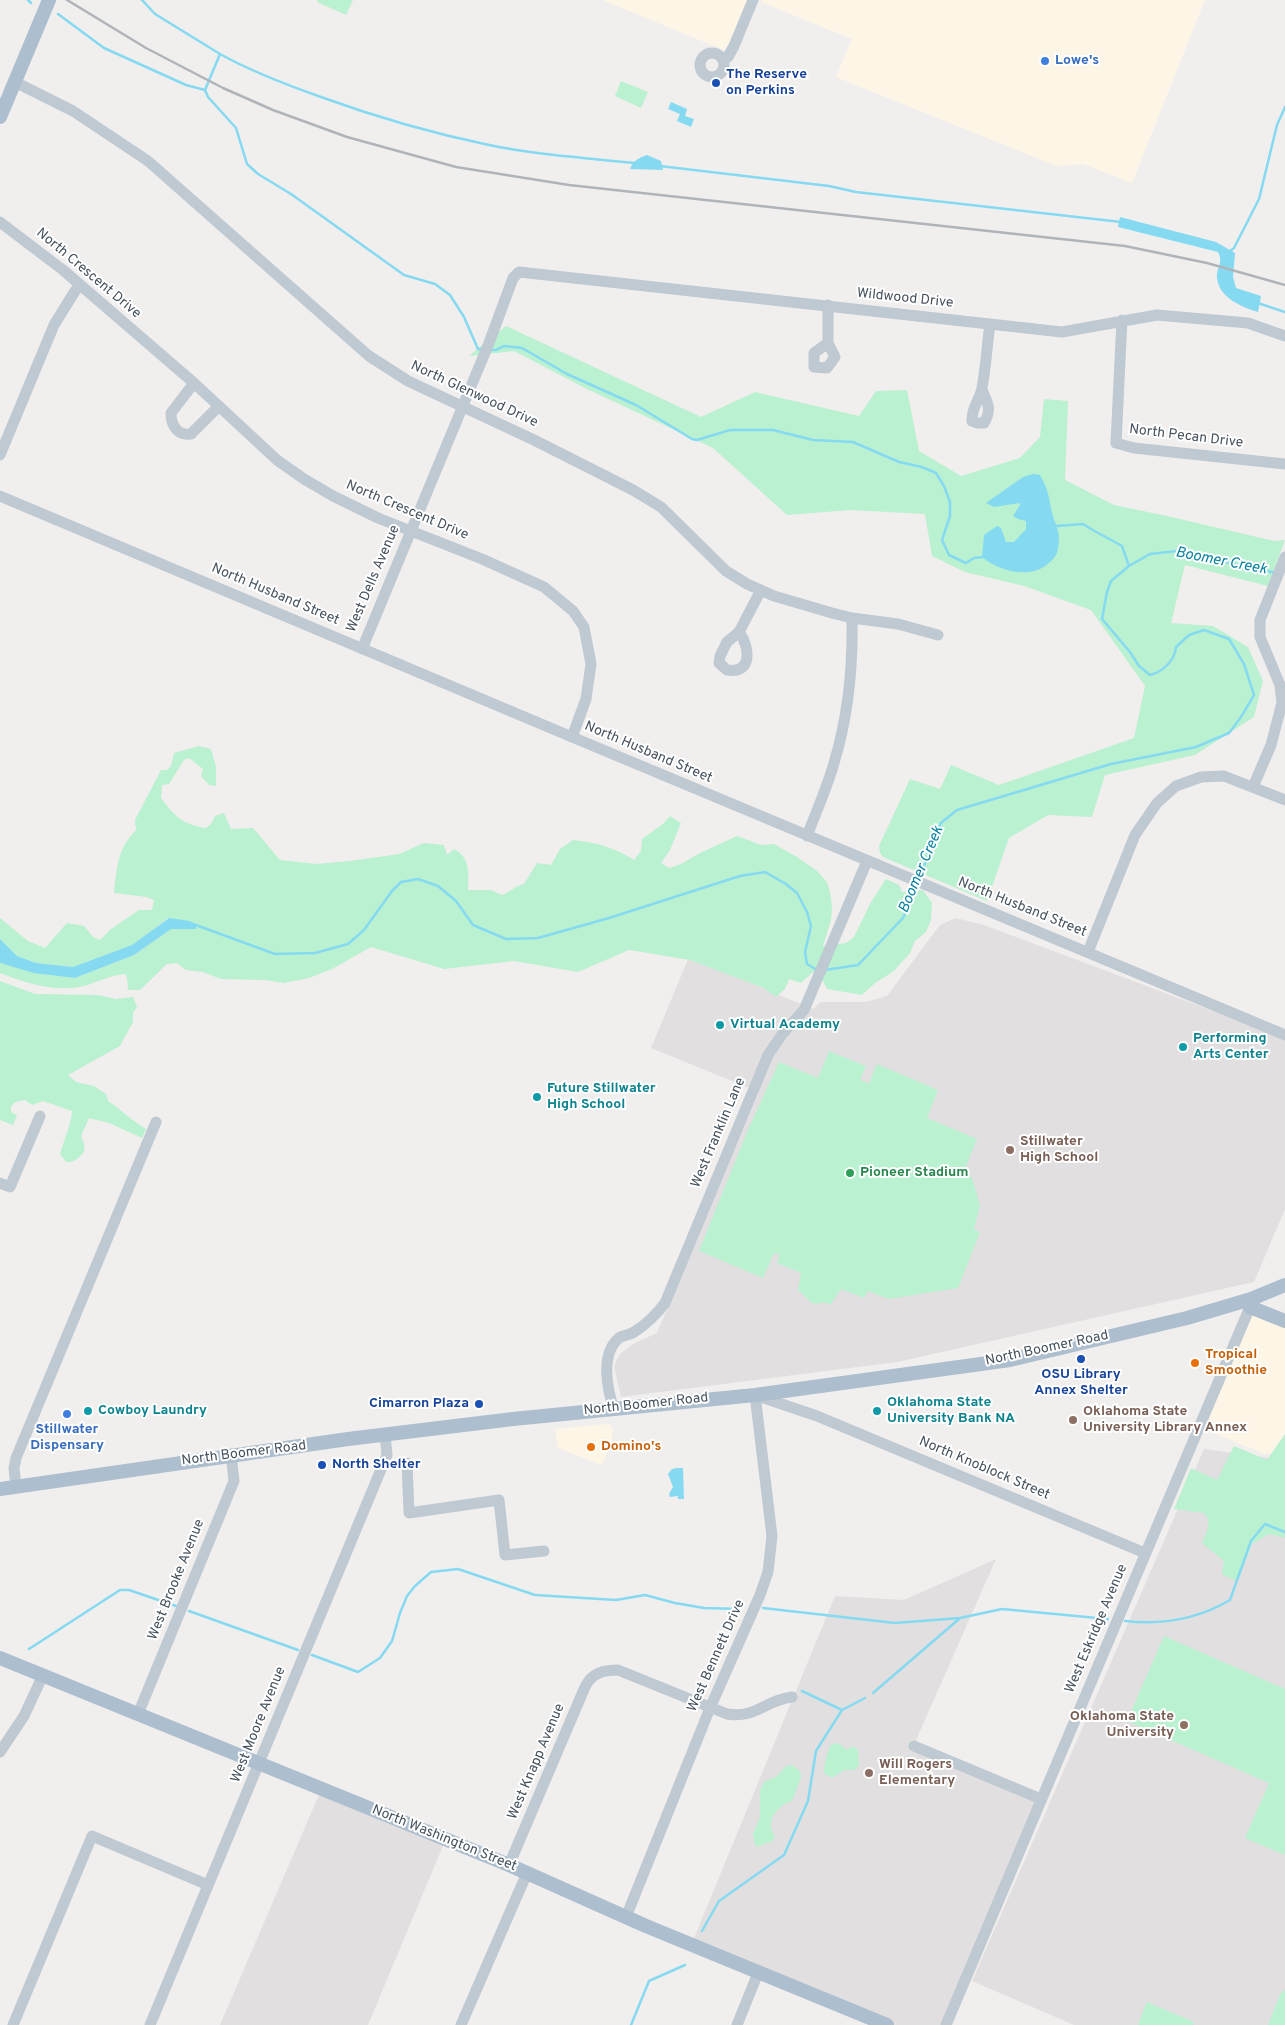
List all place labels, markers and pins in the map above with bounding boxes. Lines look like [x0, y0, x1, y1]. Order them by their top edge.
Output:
place label: Lowe's [1055, 53, 1099, 69]
marker: Lowe's [1039, 55, 1051, 67]
place label: The Reserve on Perkins [726, 67, 807, 100]
marker: The Reserve on Perkins [710, 77, 722, 89]
place label: Virtual Academy [730, 1017, 840, 1033]
marker: Virtual Academy [714, 1019, 726, 1031]
place label: Performing Arts Center [1193, 1031, 1269, 1064]
marker: Performing Arts Center [1177, 1041, 1189, 1053]
place label: Future Stillwater High School [547, 1081, 656, 1114]
marker: Future Stillwater High School [531, 1091, 543, 1103]
place label: Stillwater High School [1020, 1134, 1098, 1166]
marker: Stillwater High School [1004, 1144, 1016, 1156]
place label: Pioneer Stadium [860, 1165, 969, 1181]
marker: Pioneer Stadium [844, 1167, 856, 1179]
place label: Tropical Smoothie [1205, 1347, 1267, 1380]
marker: OSU Library Annex Shelter [1075, 1353, 1087, 1365]
marker: Tropical Smoothie [1189, 1357, 1201, 1369]
place label: OSU Library Annex Shelter [1034, 1367, 1128, 1400]
place label: Oklahoma State University Bank NA [887, 1395, 1015, 1428]
place label: Cimarron Plaza [369, 1396, 469, 1412]
marker: Cimarron Plaza [473, 1398, 485, 1410]
place label: Cowboy Laundry [98, 1403, 207, 1419]
place label: Oklahoma State University Library Annex [1083, 1404, 1247, 1436]
marker: Cowboy Laundry [82, 1405, 94, 1417]
marker: Oklahoma State University Bank NA [871, 1405, 883, 1417]
marker: Stillwater Dispensary [61, 1408, 73, 1420]
marker: Oklahoma State University Library Annex [1067, 1414, 1079, 1426]
place label: Stillwater Dispensary [30, 1422, 104, 1454]
place label: Domino's [601, 1439, 661, 1455]
marker: Domino's [585, 1441, 597, 1453]
place label: North Shelter [332, 1457, 421, 1473]
marker: North Shelter [316, 1459, 328, 1471]
place label: Oklahoma State University [1070, 1709, 1174, 1741]
marker: Oklahoma State University [1178, 1719, 1190, 1731]
place label: Will Rogers Elementary [879, 1757, 955, 1790]
marker: Will Rogers Elementary [863, 1767, 875, 1779]

